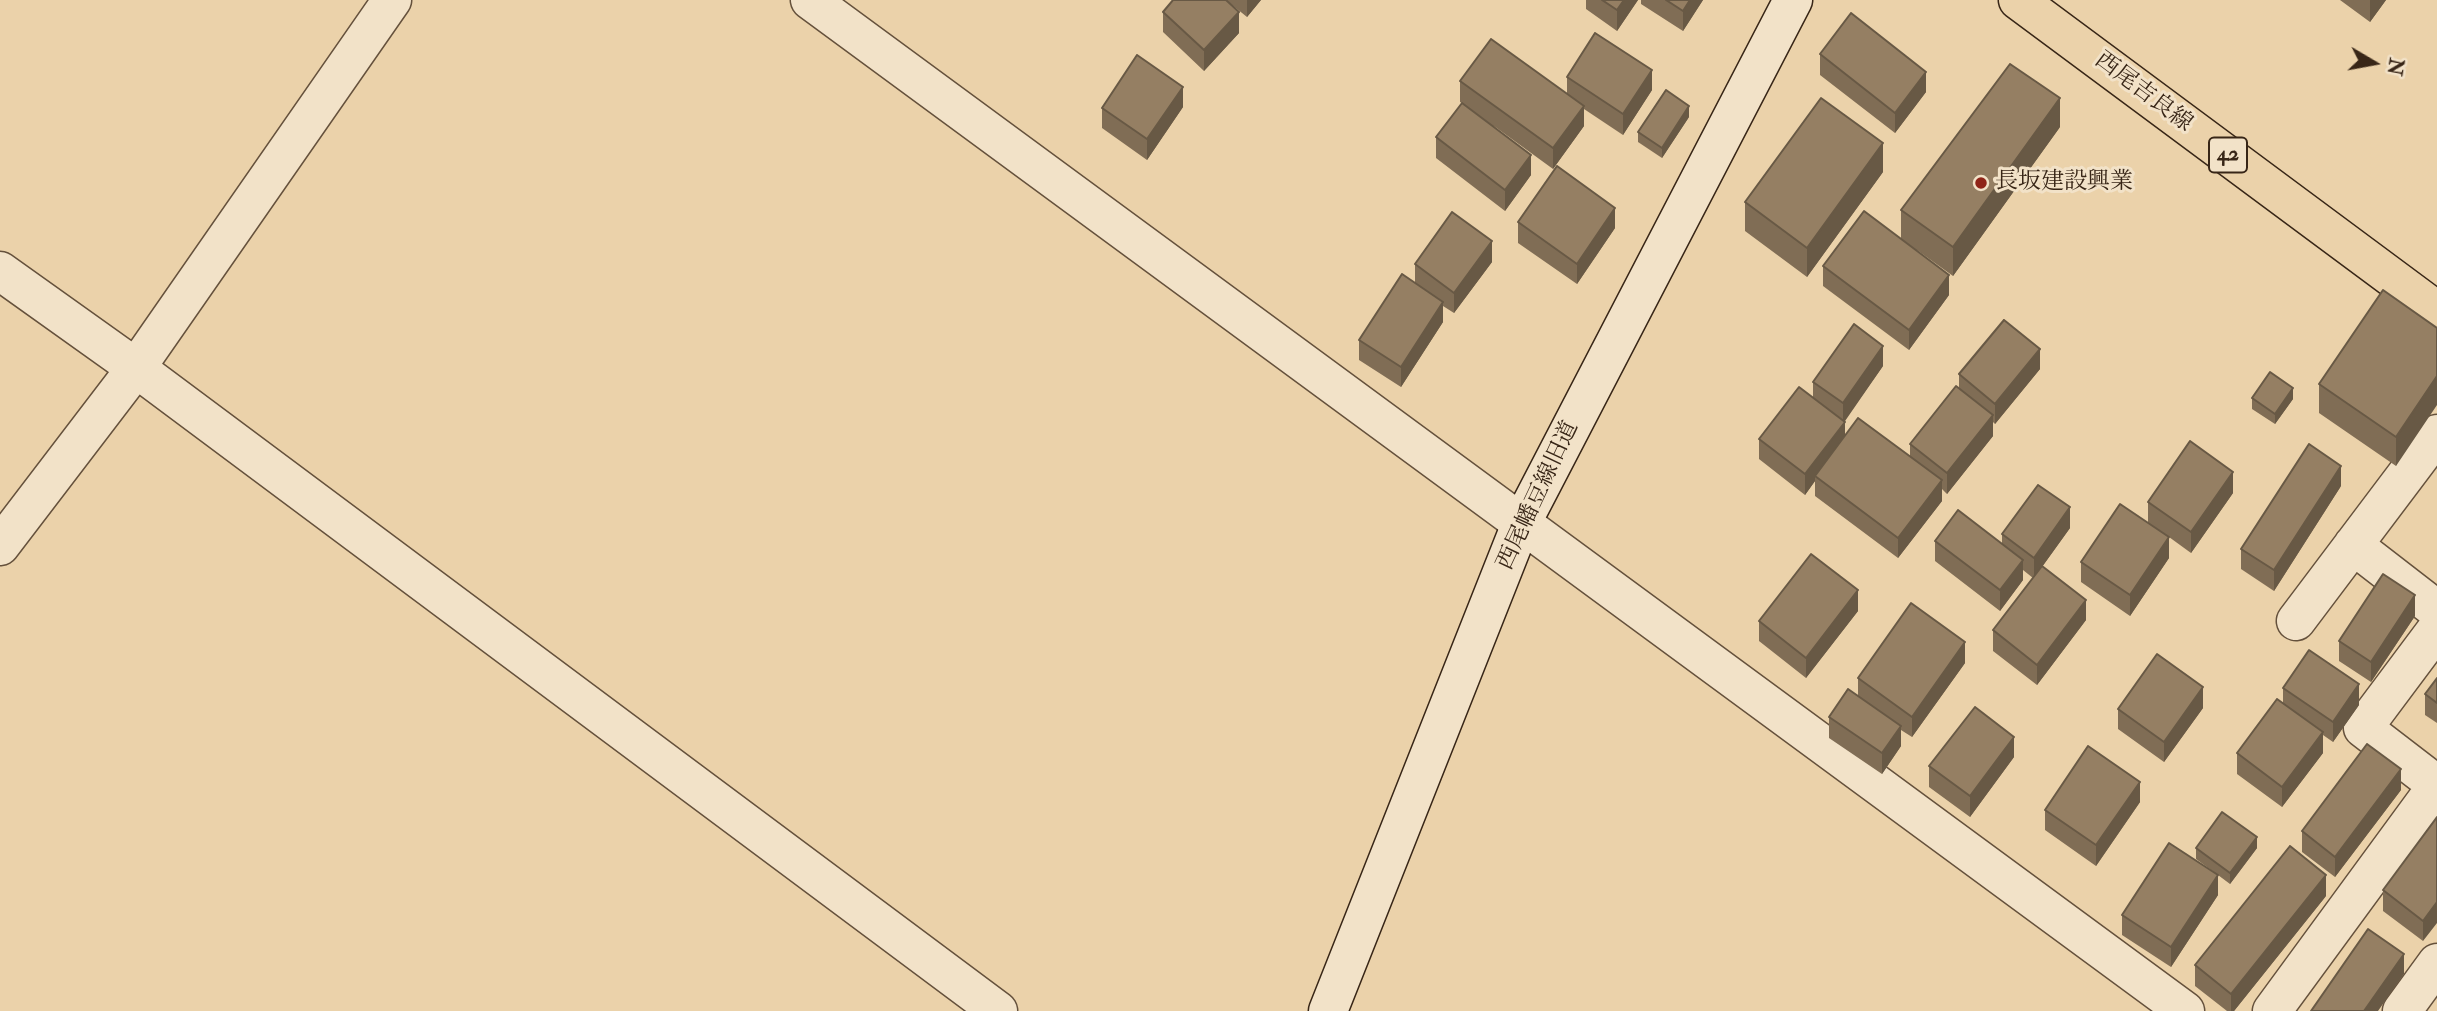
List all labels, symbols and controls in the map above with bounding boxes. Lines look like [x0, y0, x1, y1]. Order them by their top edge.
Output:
north arrow [2339, 28, 2409, 98]
street label: 西尾吉良線 [2089, 47, 2197, 139]
text: N [2381, 56, 2408, 77]
road number: 42 [2209, 138, 2247, 172]
place label: 長坂建設興業 [1995, 169, 2133, 197]
marker: 長坂建設興業 [1973, 175, 1989, 191]
street label: 西尾幡豆線旧道 [1492, 417, 1586, 575]

